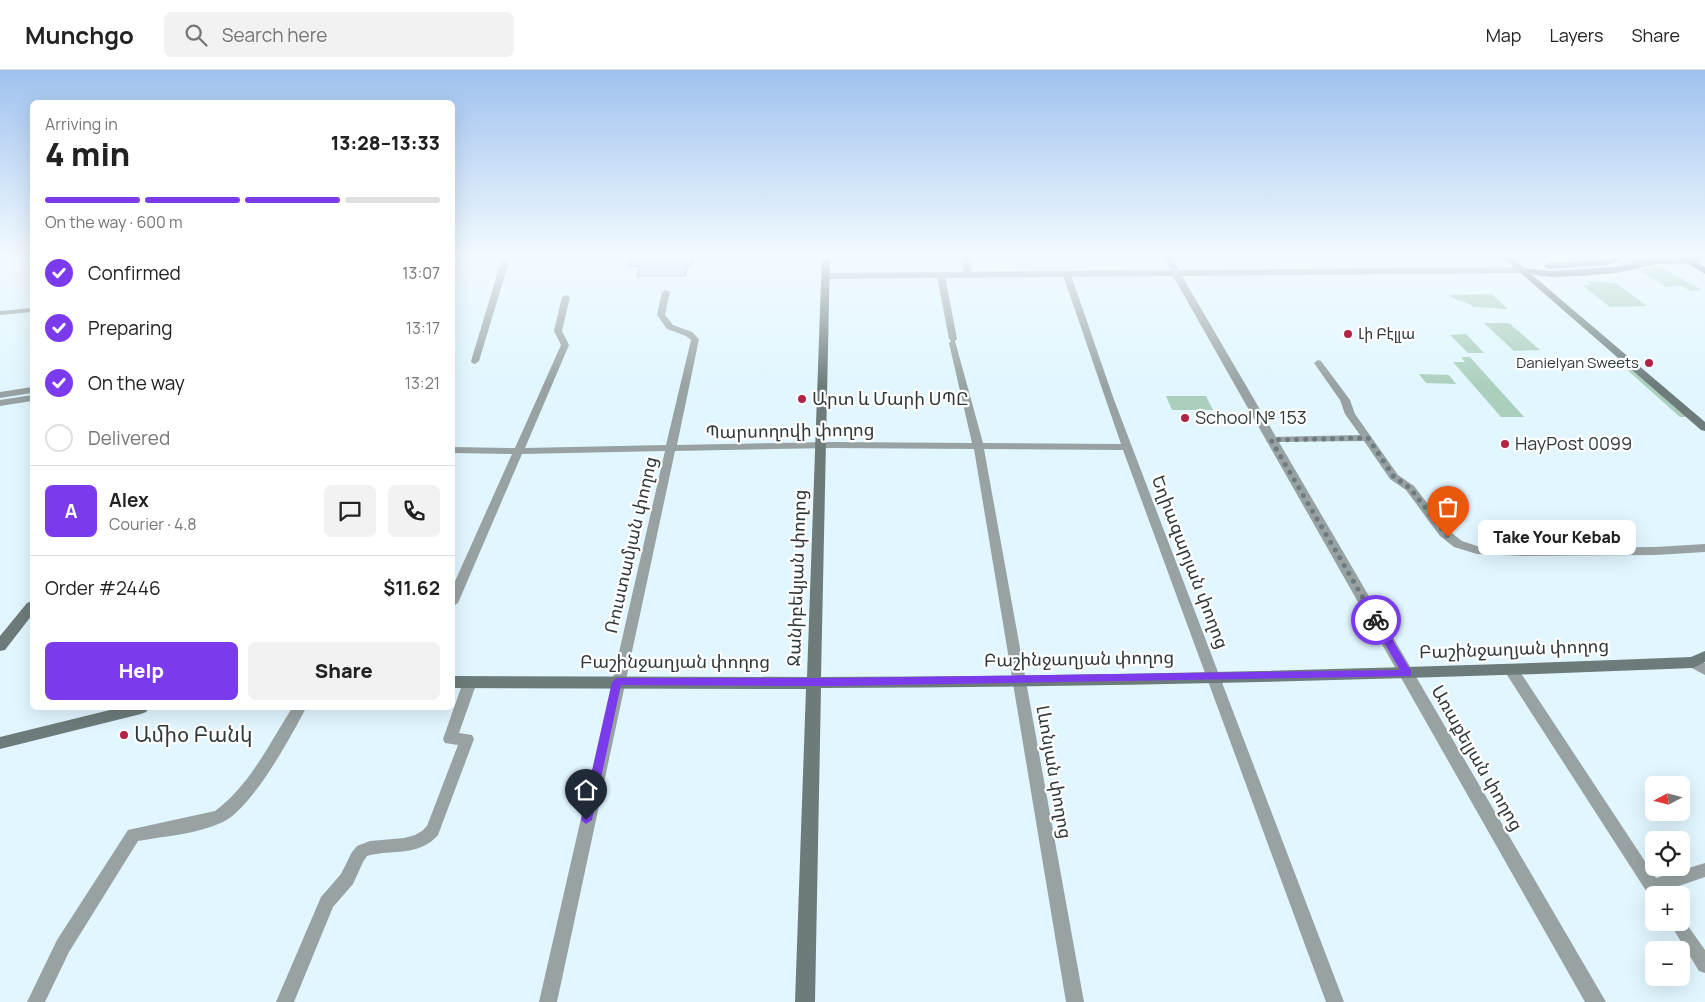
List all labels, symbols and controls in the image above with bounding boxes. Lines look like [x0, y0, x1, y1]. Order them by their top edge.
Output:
search box [164, 12, 514, 57]
text: Munchgo [25, 18, 134, 51]
icon: search [182, 21, 210, 49]
text: Search here [222, 22, 327, 48]
text: Map [1486, 23, 1521, 47]
text: Layers [1549, 23, 1603, 47]
text: Share [1631, 23, 1680, 47]
text: Arriving in [45, 113, 118, 135]
text: 13:28–13:33 [331, 130, 440, 156]
text: 4 min [45, 132, 130, 176]
text: On the way · 600 m [45, 211, 183, 233]
icon: check [45, 259, 73, 287]
text: Confirmed [88, 260, 181, 286]
text: 13:07 [402, 262, 440, 284]
icon: check [45, 314, 73, 342]
text: Preparing [88, 315, 173, 341]
text: 13:17 [406, 317, 440, 339]
place label: Լի Բէլլա [1358, 323, 1415, 344]
marker: Լի Բէլլա [1342, 328, 1354, 340]
place label: Danielyan Sweets [1516, 352, 1639, 373]
marker: Danielyan Sweets [1643, 357, 1655, 369]
icon: check [45, 369, 73, 397]
text: On the way [88, 370, 185, 396]
text: 13:21 [405, 372, 440, 394]
place label: Արտ և Մարի ՍՊԸ [812, 386, 968, 410]
marker: Արտ և Մարի ՍՊԸ [796, 393, 808, 405]
place label: School № 153 [1195, 405, 1307, 429]
marker: School № 153 [1179, 412, 1191, 424]
street label: Պարսողովի փողոց [705, 417, 875, 443]
text: Delivered [88, 425, 170, 451]
place label: HayPost 0099 [1515, 431, 1632, 455]
marker: HayPost 0099 [1499, 438, 1511, 450]
street label: Ռուստամյան փողոց [598, 454, 662, 636]
street label: Եղիազարյան փողոց [1147, 471, 1235, 652]
button: chat [324, 485, 376, 537]
button: phone [388, 485, 440, 537]
pin [1427, 486, 1469, 537]
text: Alex [109, 487, 149, 513]
street label: Ջանիբեկյան փողոց [781, 489, 811, 667]
icon: bag [1434, 493, 1462, 521]
text: A [65, 498, 77, 524]
text: Courier · 4.8 [109, 513, 197, 535]
callout: Take Your Kebab [1478, 520, 1636, 554]
text: Take Your Kebab [1493, 526, 1621, 548]
text: Order #2446 [45, 575, 161, 601]
text: $11.62 [383, 575, 440, 601]
courier [1351, 595, 1401, 645]
icon: bike [1362, 606, 1390, 634]
street label: Բաշինջաղյան փողոց [1418, 633, 1609, 663]
button: Help [45, 642, 238, 700]
button: Share [248, 642, 440, 700]
street label: Բաշինջաղյան փողոց [984, 644, 1174, 672]
street label: Բաշինջաղյան փողոց [580, 649, 770, 673]
street label: Առաքելյան փողոց [1426, 680, 1529, 835]
street label: Լևոնյան փողոց [1031, 703, 1079, 841]
place label: Ամիօ Բանկ [134, 720, 252, 748]
marker: Ամիօ Բանկ [118, 729, 130, 741]
pin [565, 769, 607, 820]
icon: home [572, 776, 600, 804]
north arrow [1645, 776, 1690, 821]
map controls [1645, 776, 1690, 986]
button: locate [1645, 831, 1690, 876]
button: + [1645, 886, 1690, 931]
button: − [1645, 941, 1690, 986]

